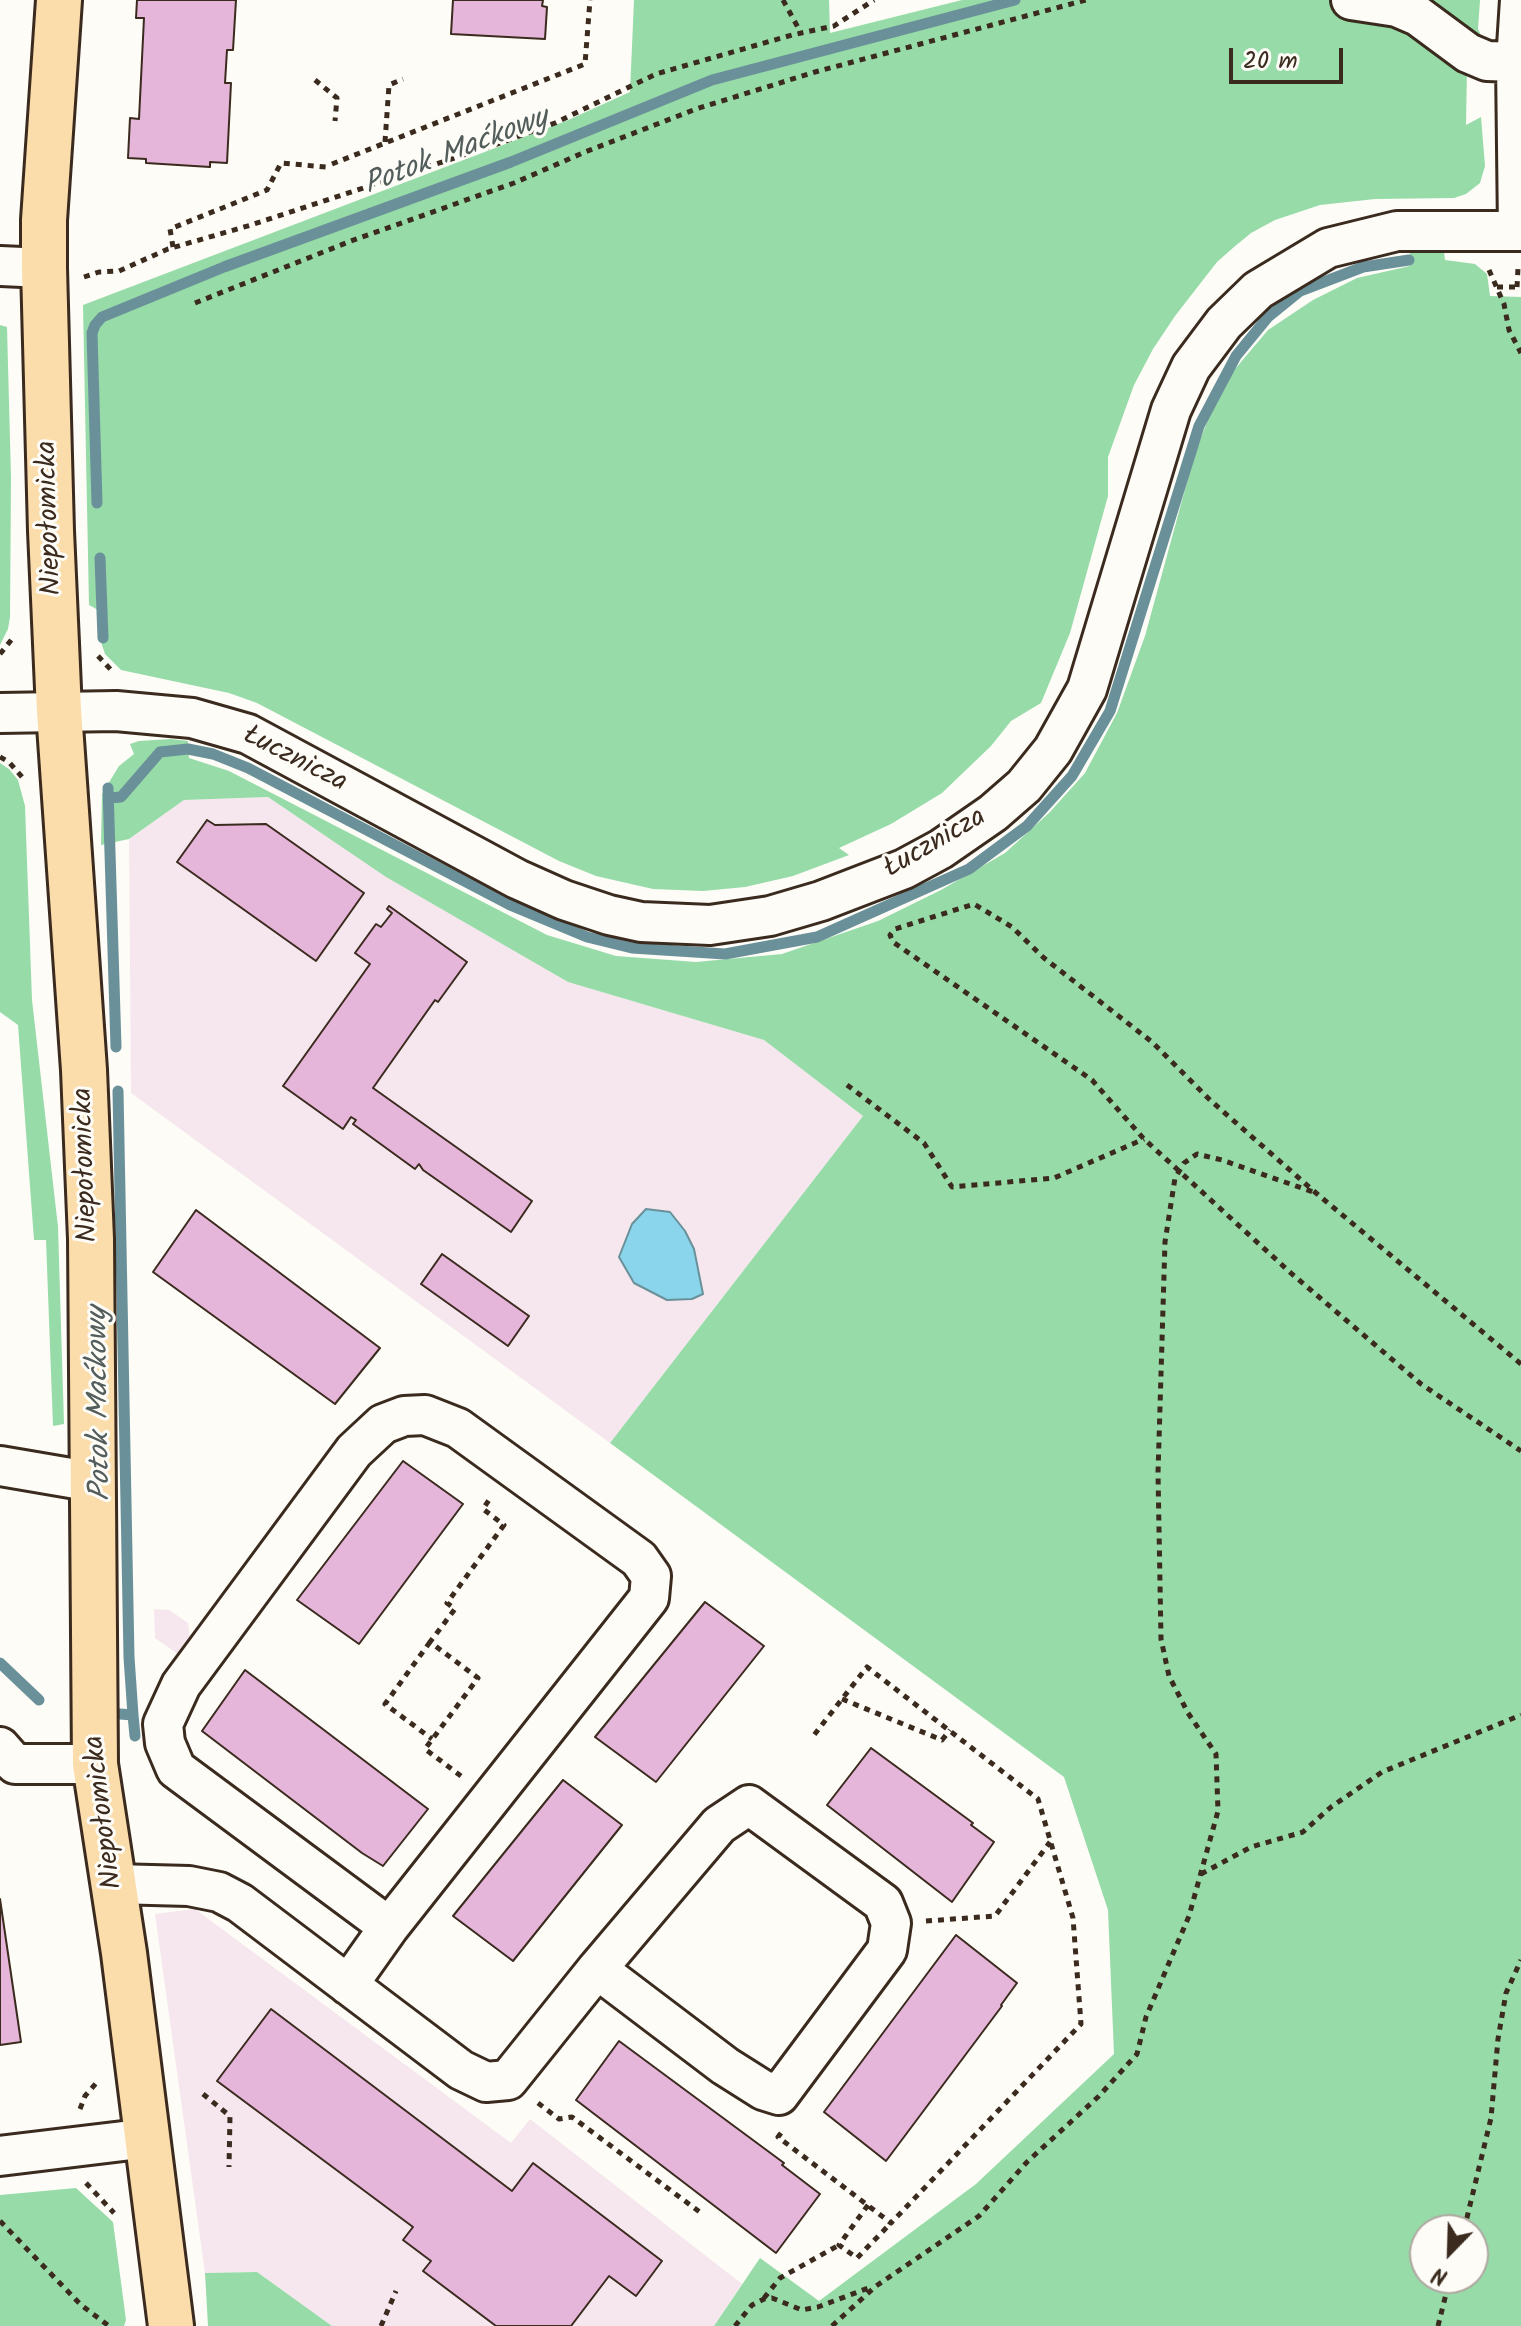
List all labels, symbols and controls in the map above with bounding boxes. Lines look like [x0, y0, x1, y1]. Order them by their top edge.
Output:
scale bar [1233, 32, 1347, 82]
text: 20 m [1243, 42, 1298, 81]
water label: Potok Maćkowy [360, 102, 554, 206]
street label: Niepołomicka [33, 440, 71, 596]
street label: Łucznicza [236, 721, 352, 801]
street label: Łucznicza [879, 802, 993, 888]
street label: Niepołomicka [69, 1087, 107, 1243]
water label: Potok Maćkowy [82, 1307, 122, 1501]
street label: Niepołomicka [80, 1733, 132, 1891]
north arrow [1409, 2214, 1489, 2294]
text: N [1427, 2256, 1453, 2294]

